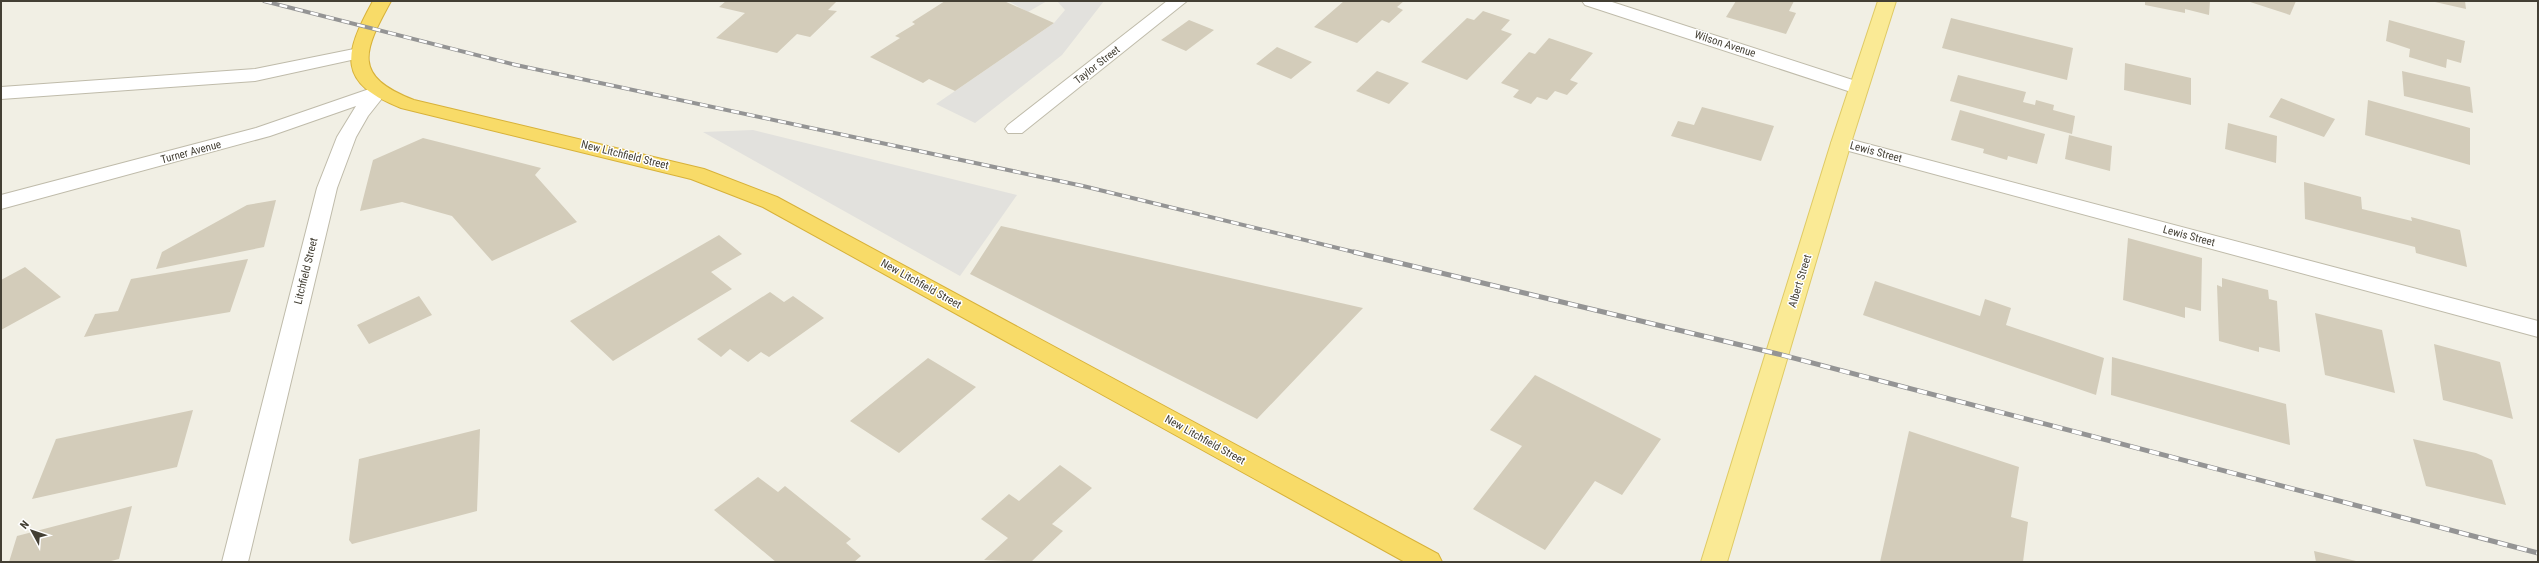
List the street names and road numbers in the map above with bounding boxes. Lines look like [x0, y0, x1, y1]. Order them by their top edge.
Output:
street label: Wilson Avenue [1693, 28, 1757, 60]
street label: Taylor Street [1071, 43, 1123, 87]
street label: Turner Avenue [159, 138, 223, 166]
street label: New Litchfield Street [580, 138, 670, 172]
street label: Lewis Street [1849, 139, 1903, 165]
street label: Lewis Street [2162, 223, 2216, 249]
street label: Litchfield Street [291, 236, 321, 306]
street label: Albert Street [1786, 253, 1814, 309]
street label: New Litchfield Street [879, 257, 963, 311]
street label: New Litchfield Street [1163, 413, 1247, 467]

